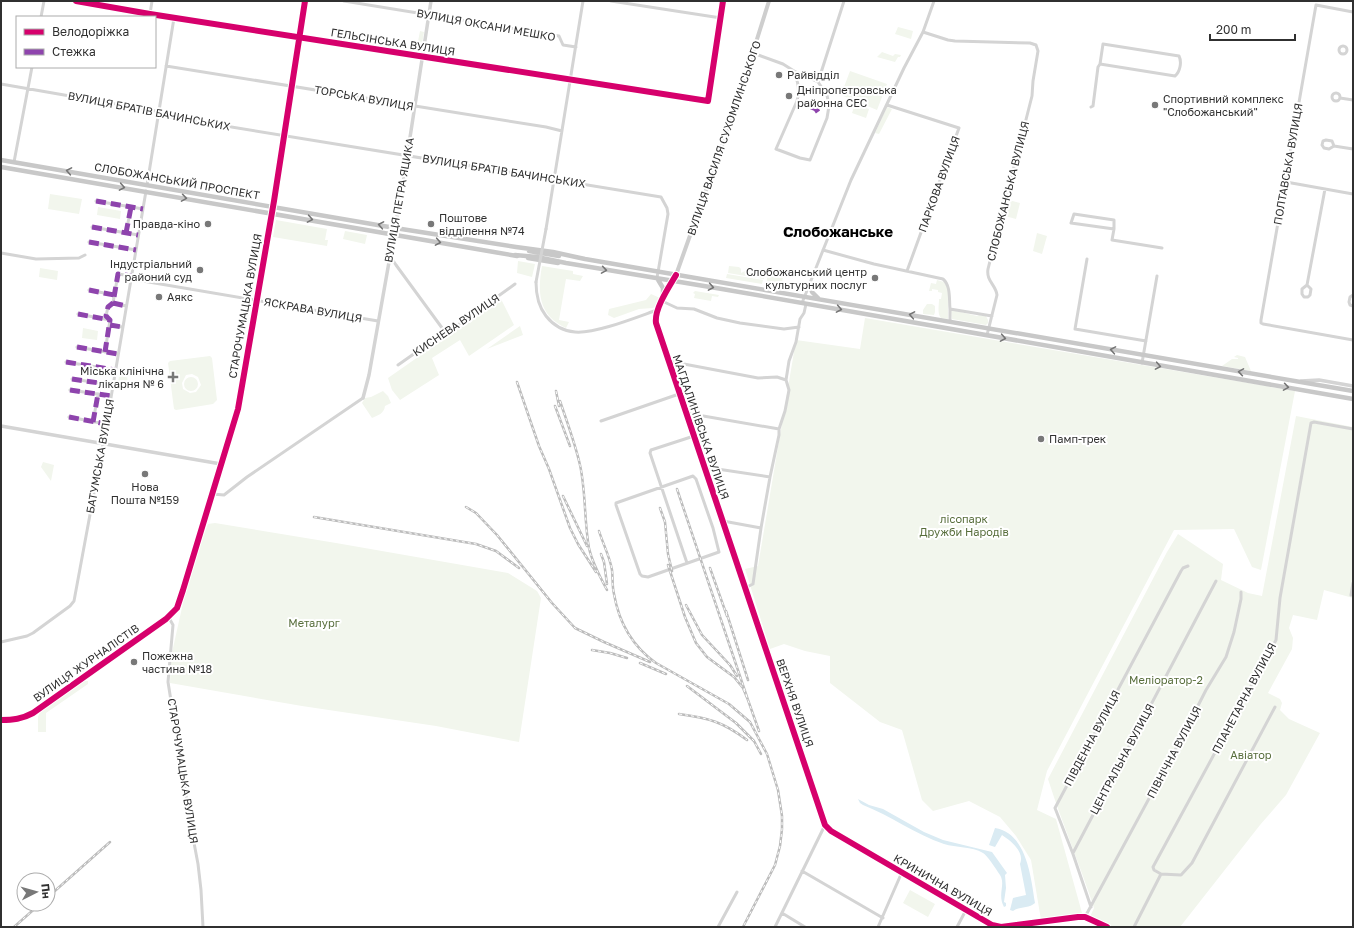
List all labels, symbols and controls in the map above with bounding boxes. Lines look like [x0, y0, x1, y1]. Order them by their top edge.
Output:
street label: ВУЛИЦЯ ОКСАНИ МЕШКО [416, 6, 557, 43]
legend [16, 16, 156, 68]
scale bar [1210, 16, 1295, 42]
text: 200 m [1216, 22, 1251, 37]
text: Велодоріжка [52, 24, 129, 39]
street label: ГЕЛЬСІНСЬКА ВУЛИЦЯ [330, 25, 456, 58]
street label: ВУЛИЦЯ ВАСИЛЯ СУХОМЛИНСЬКОГО [684, 39, 763, 237]
text: Стежка [52, 44, 96, 59]
place label: Райвідділ [787, 68, 839, 81]
marker: Райвідділ [774, 70, 784, 80]
street label: ТОРСЬКА ВУЛИЦЯ [313, 82, 415, 113]
place label: Дніпропетровська районна СЕС [797, 83, 897, 109]
street label: ВУЛИЦЯ БРАТІВ БАЧИНСЬКИХ [67, 88, 231, 133]
marker: Дніпропетровська районна СЕС [784, 91, 794, 101]
place label: Спортивний комплекс "Слобожанський" [1163, 92, 1284, 118]
marker: Спортивний комплекс "Слобожанський" [1150, 100, 1160, 110]
street label: ПОЛТАВСЬКА ВУЛИЦЯ [1270, 102, 1305, 226]
street label: СЛОБОЖАНСЬКА ВУЛИЦЯ [984, 119, 1031, 262]
street label: ПАРКОВА ВУЛИЦЯ [915, 134, 962, 234]
street label: ВУЛИЦЯ ПЕТРА ЯЦИКА [381, 136, 416, 263]
street label: ВУЛИЦЯ БРАТІВ БАЧИНСЬКИХ [422, 151, 587, 190]
street label: СЛОБОЖАНСЬКИЙ ПРОСПЕКТ [93, 160, 261, 201]
one-way arrow [66, 168, 72, 176]
one-way arrow [119, 182, 125, 191]
one-way arrow [181, 193, 187, 202]
place label: Поштове відділення №74 [439, 211, 525, 237]
one-way arrow [307, 215, 313, 223]
place label: Правда-кіно [133, 217, 200, 230]
marker: Правда-кіно [203, 219, 213, 229]
marker: Поштове відділення №74 [426, 219, 436, 229]
one-way arrow [378, 222, 384, 230]
district label: Слобожанське [783, 222, 893, 240]
street label: СТАРОЧУМАЦЬКА ВУЛИЦЯ [225, 232, 264, 379]
one-way arrow [435, 237, 442, 245]
place label: Індустріальний районий суд [110, 257, 192, 283]
marker: Індустріальний районий суд [195, 265, 205, 275]
one-way arrow [601, 265, 607, 273]
place label: Слобожанський центр культурних послуг [746, 265, 867, 291]
marker: Слобожанський центр культурних послуг [870, 273, 880, 283]
one-way arrow [708, 282, 714, 291]
place label: Аякс [167, 290, 193, 303]
street label: КИСНЕВА ВУЛИЦЯ [410, 291, 502, 358]
marker: Аякс [154, 292, 164, 302]
street label: ЯСКРАВА ВУЛИЦЯ [263, 294, 363, 325]
one-way arrow [836, 305, 842, 313]
one-way arrow [909, 312, 915, 320]
one-way arrow [1000, 333, 1006, 342]
one-way arrow [1110, 347, 1116, 355]
street label: МАГДАЛИНІВСЬКА ВУЛИЦЯ [671, 353, 732, 501]
one-way arrow [1155, 361, 1161, 369]
place label: Міська клінічна лікарня № 6 [80, 364, 164, 390]
one-way arrow [1238, 368, 1244, 377]
marker: Міська клінічна лікарня № 6 [167, 371, 179, 383]
one-way arrow [1283, 382, 1290, 391]
street label: БАТУМСЬКА ВУЛИЦЯ [83, 398, 116, 514]
place label: Памп-трек [1049, 432, 1107, 445]
marker: Памп-трек [1036, 434, 1046, 444]
marker: Нова Пошта №159 [140, 469, 150, 479]
place label: Нова Пошта №159 [111, 480, 179, 506]
park label: лісопарк Дружби Народів [919, 512, 1009, 538]
park label: Металург [288, 616, 340, 629]
street label: ВУЛИЦЯ ЖУРНАЛІСТІВ [30, 621, 141, 704]
street label: ПЛАНЕТАРНА ВУЛИЦЯ [1209, 640, 1278, 755]
place label: Пожежна частина №18 [142, 649, 212, 675]
marker: Пожежна частина №18 [129, 657, 139, 667]
street label: ВЕРХНЯ ВУЛИЦЯ [774, 657, 817, 749]
park label: Меліоратор-2 [1129, 673, 1203, 686]
street label: ПІВДЕННА ВУЛИЦЯ [1061, 688, 1122, 788]
street label: СТАРОЧУМАЦЬКА ВУЛИЦЯ [166, 697, 201, 845]
street label: ЦЕНТРАЛЬНА ВУЛИЦЯ [1087, 701, 1156, 816]
street label: ПІВНІЧНА ВУЛИЦЯ [1144, 703, 1203, 800]
park label: Авіатор [1230, 748, 1272, 761]
street label: КРИНИЧНА ВУЛИЦЯ [892, 851, 995, 918]
north arrow [16, 872, 56, 912]
text: Пн [39, 883, 54, 899]

